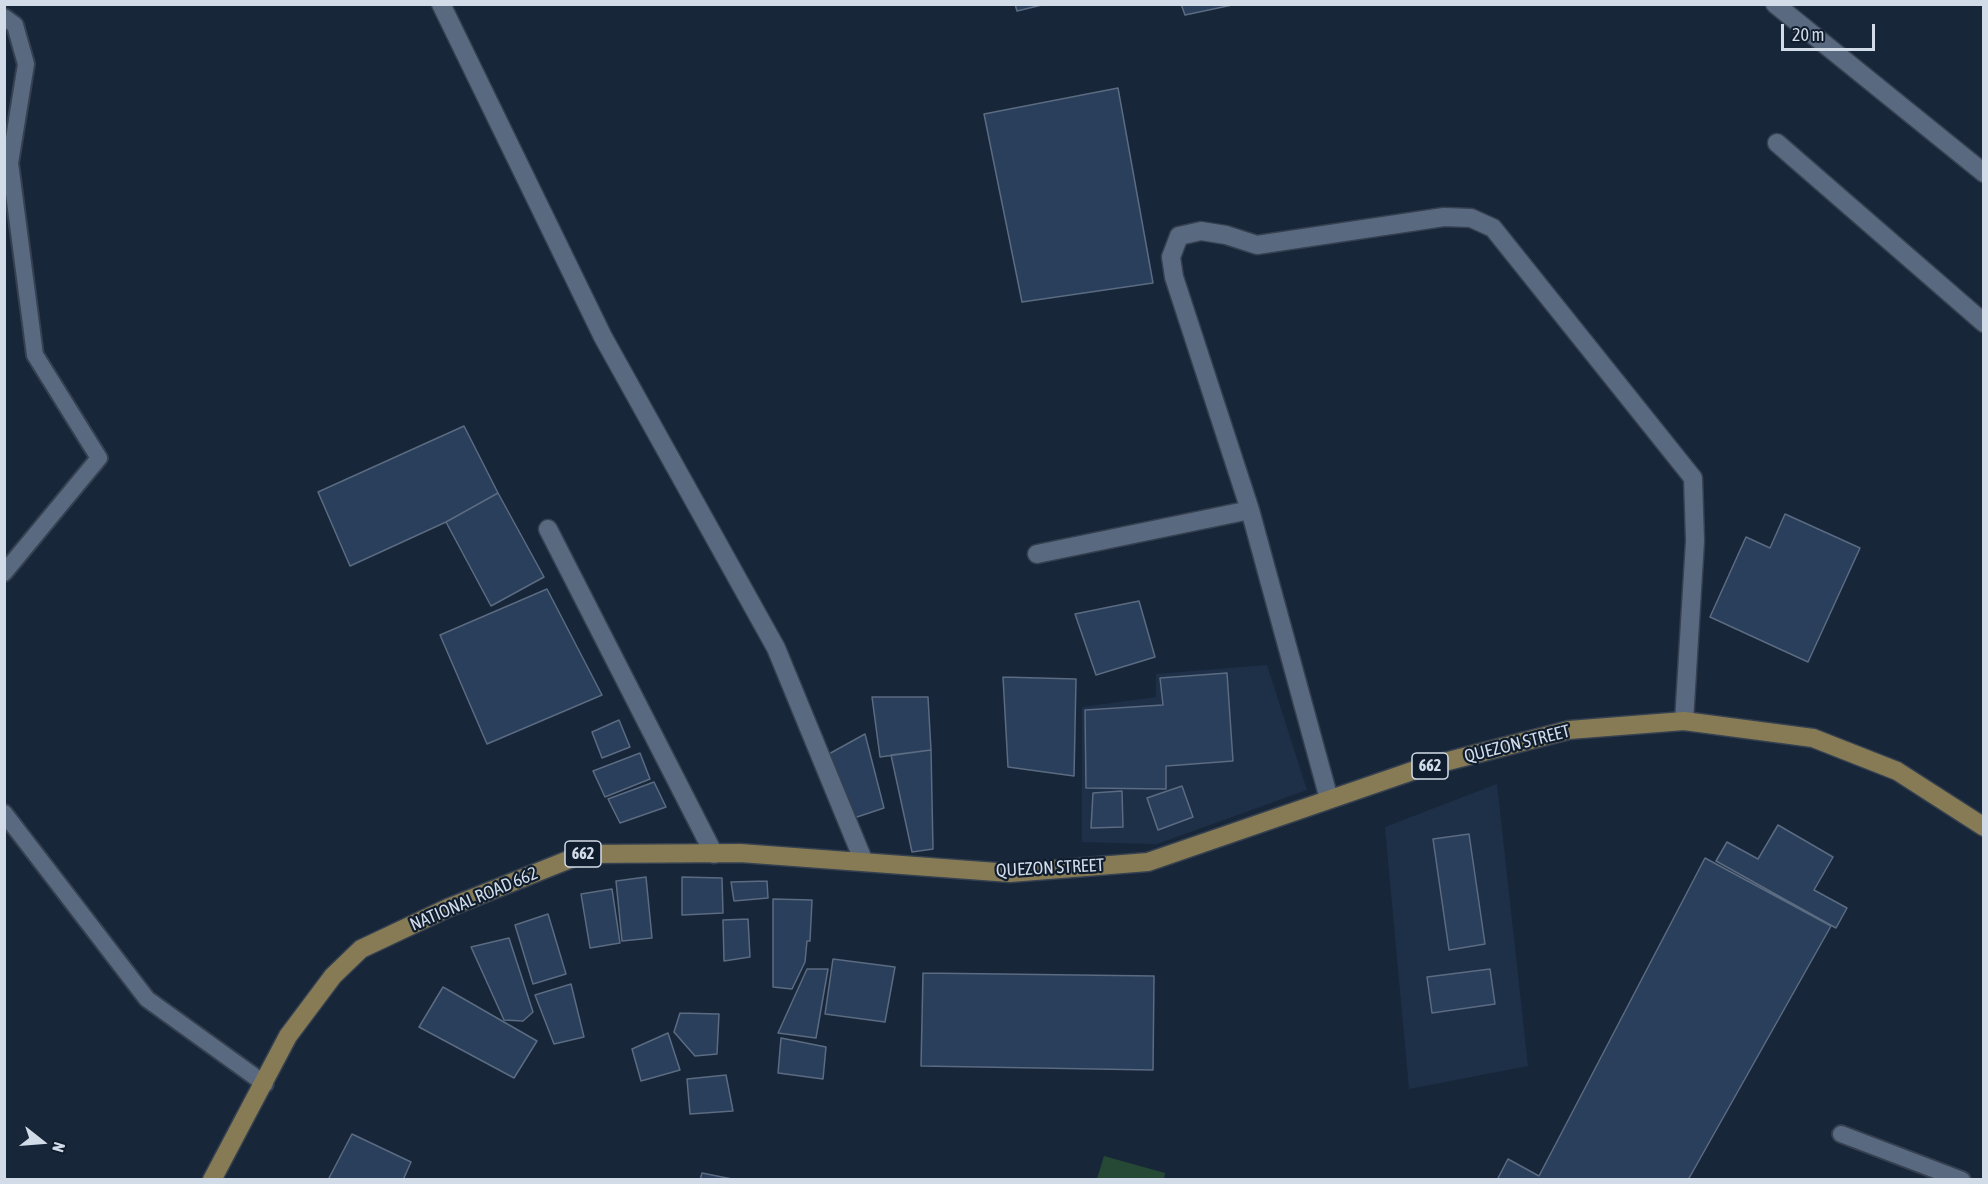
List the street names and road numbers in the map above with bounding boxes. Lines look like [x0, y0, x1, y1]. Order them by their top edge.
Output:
street label: QUEZON STREET [1462, 720, 1572, 768]
road number: 662 [1412, 753, 1448, 779]
road number: 662 [565, 841, 601, 867]
street label: QUEZON STREET [995, 854, 1105, 882]
street label: NATIONAL ROAD 662 [407, 862, 541, 936]

